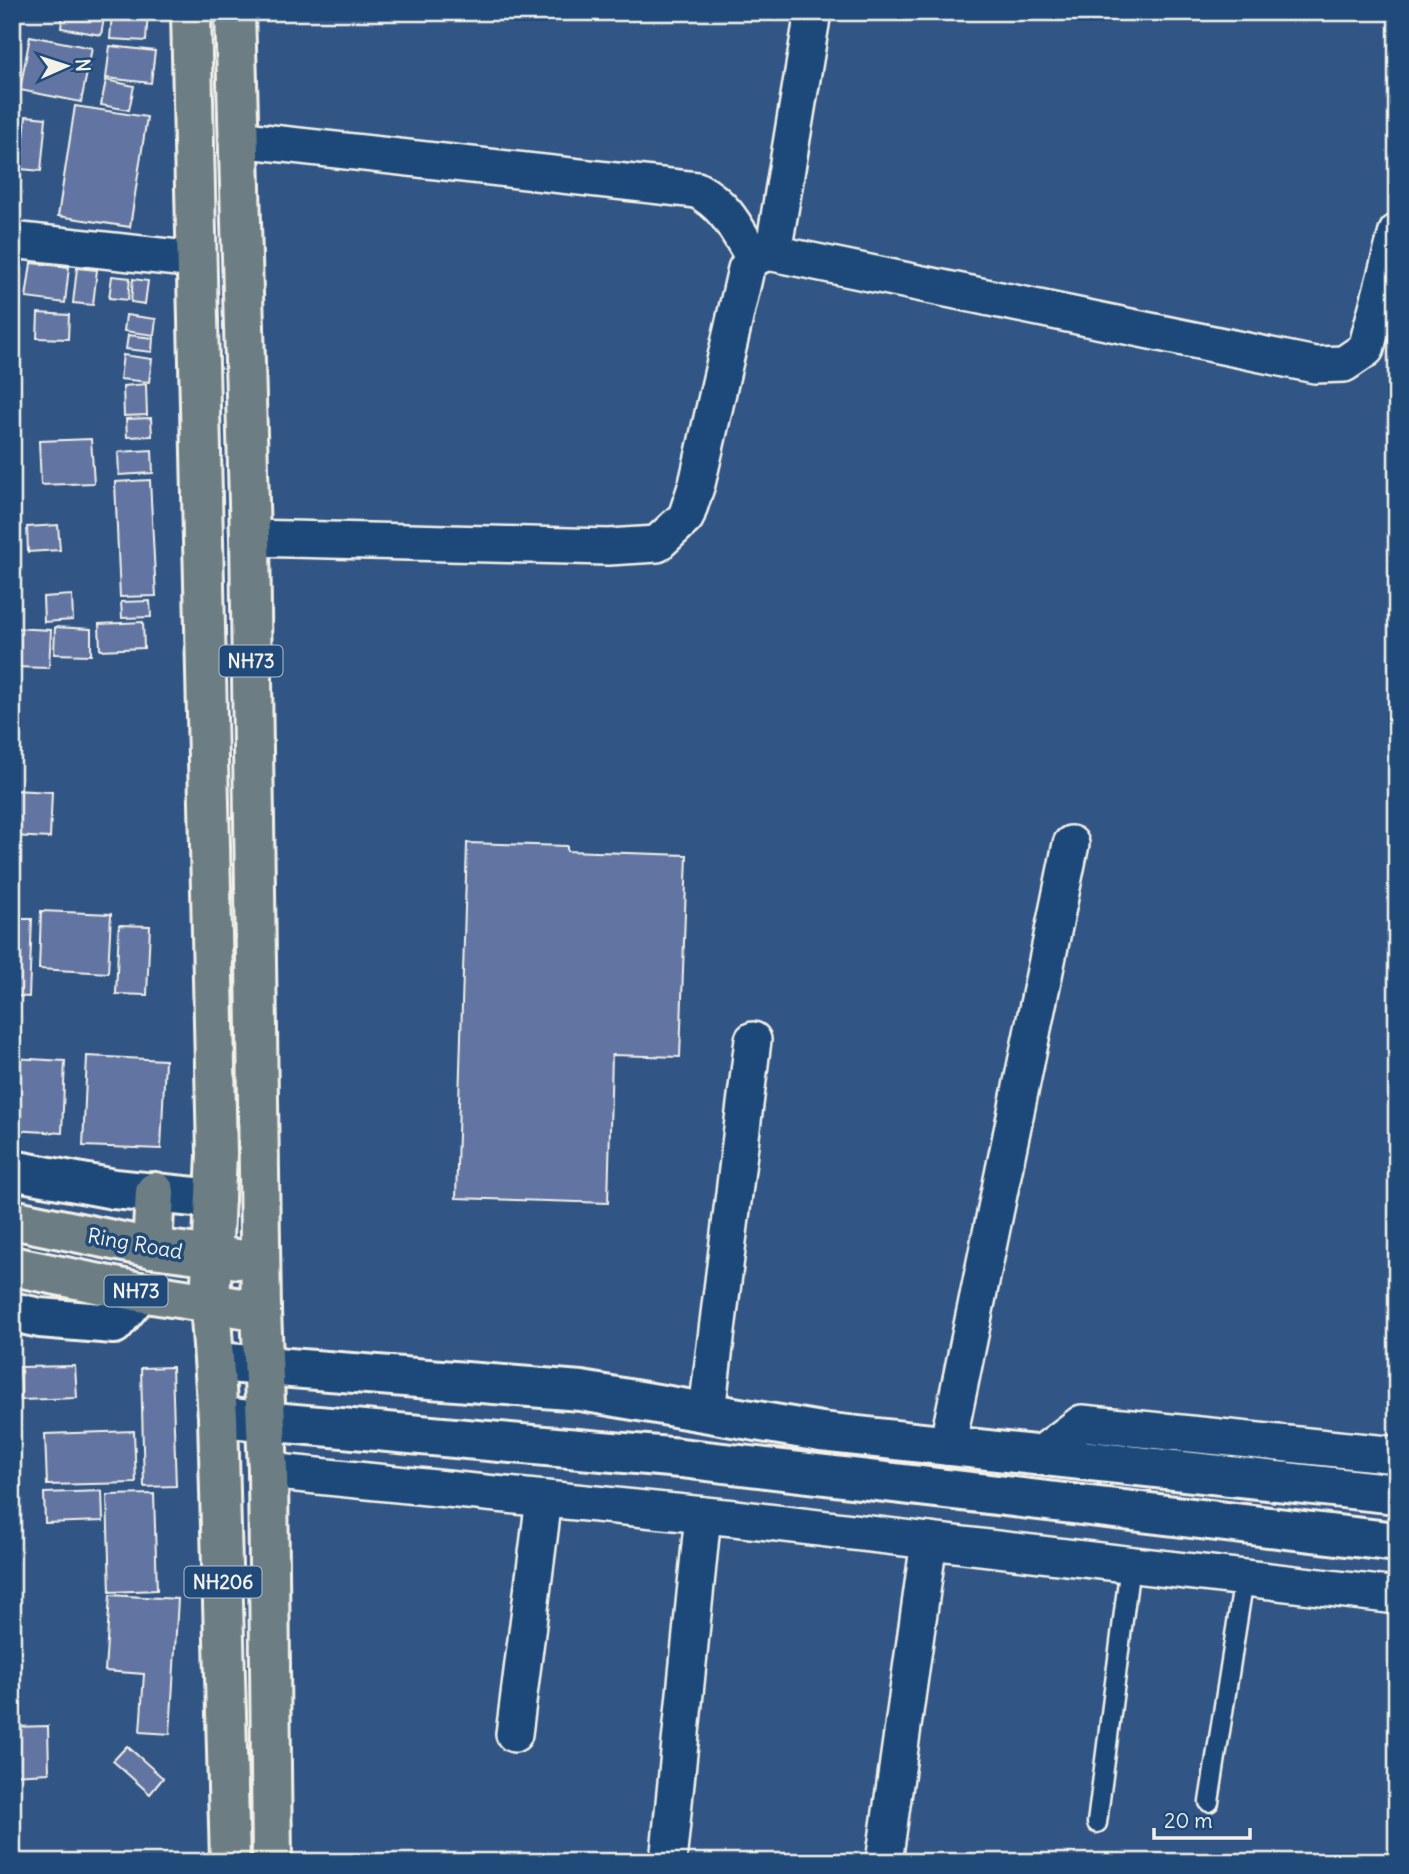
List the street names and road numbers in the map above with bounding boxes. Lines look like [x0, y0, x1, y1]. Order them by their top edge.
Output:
road number: NH73 [219, 646, 282, 676]
street label: Ring Road [85, 1222, 185, 1265]
road number: NH73 [104, 1275, 168, 1306]
road number: NH206 [184, 1566, 262, 1598]

